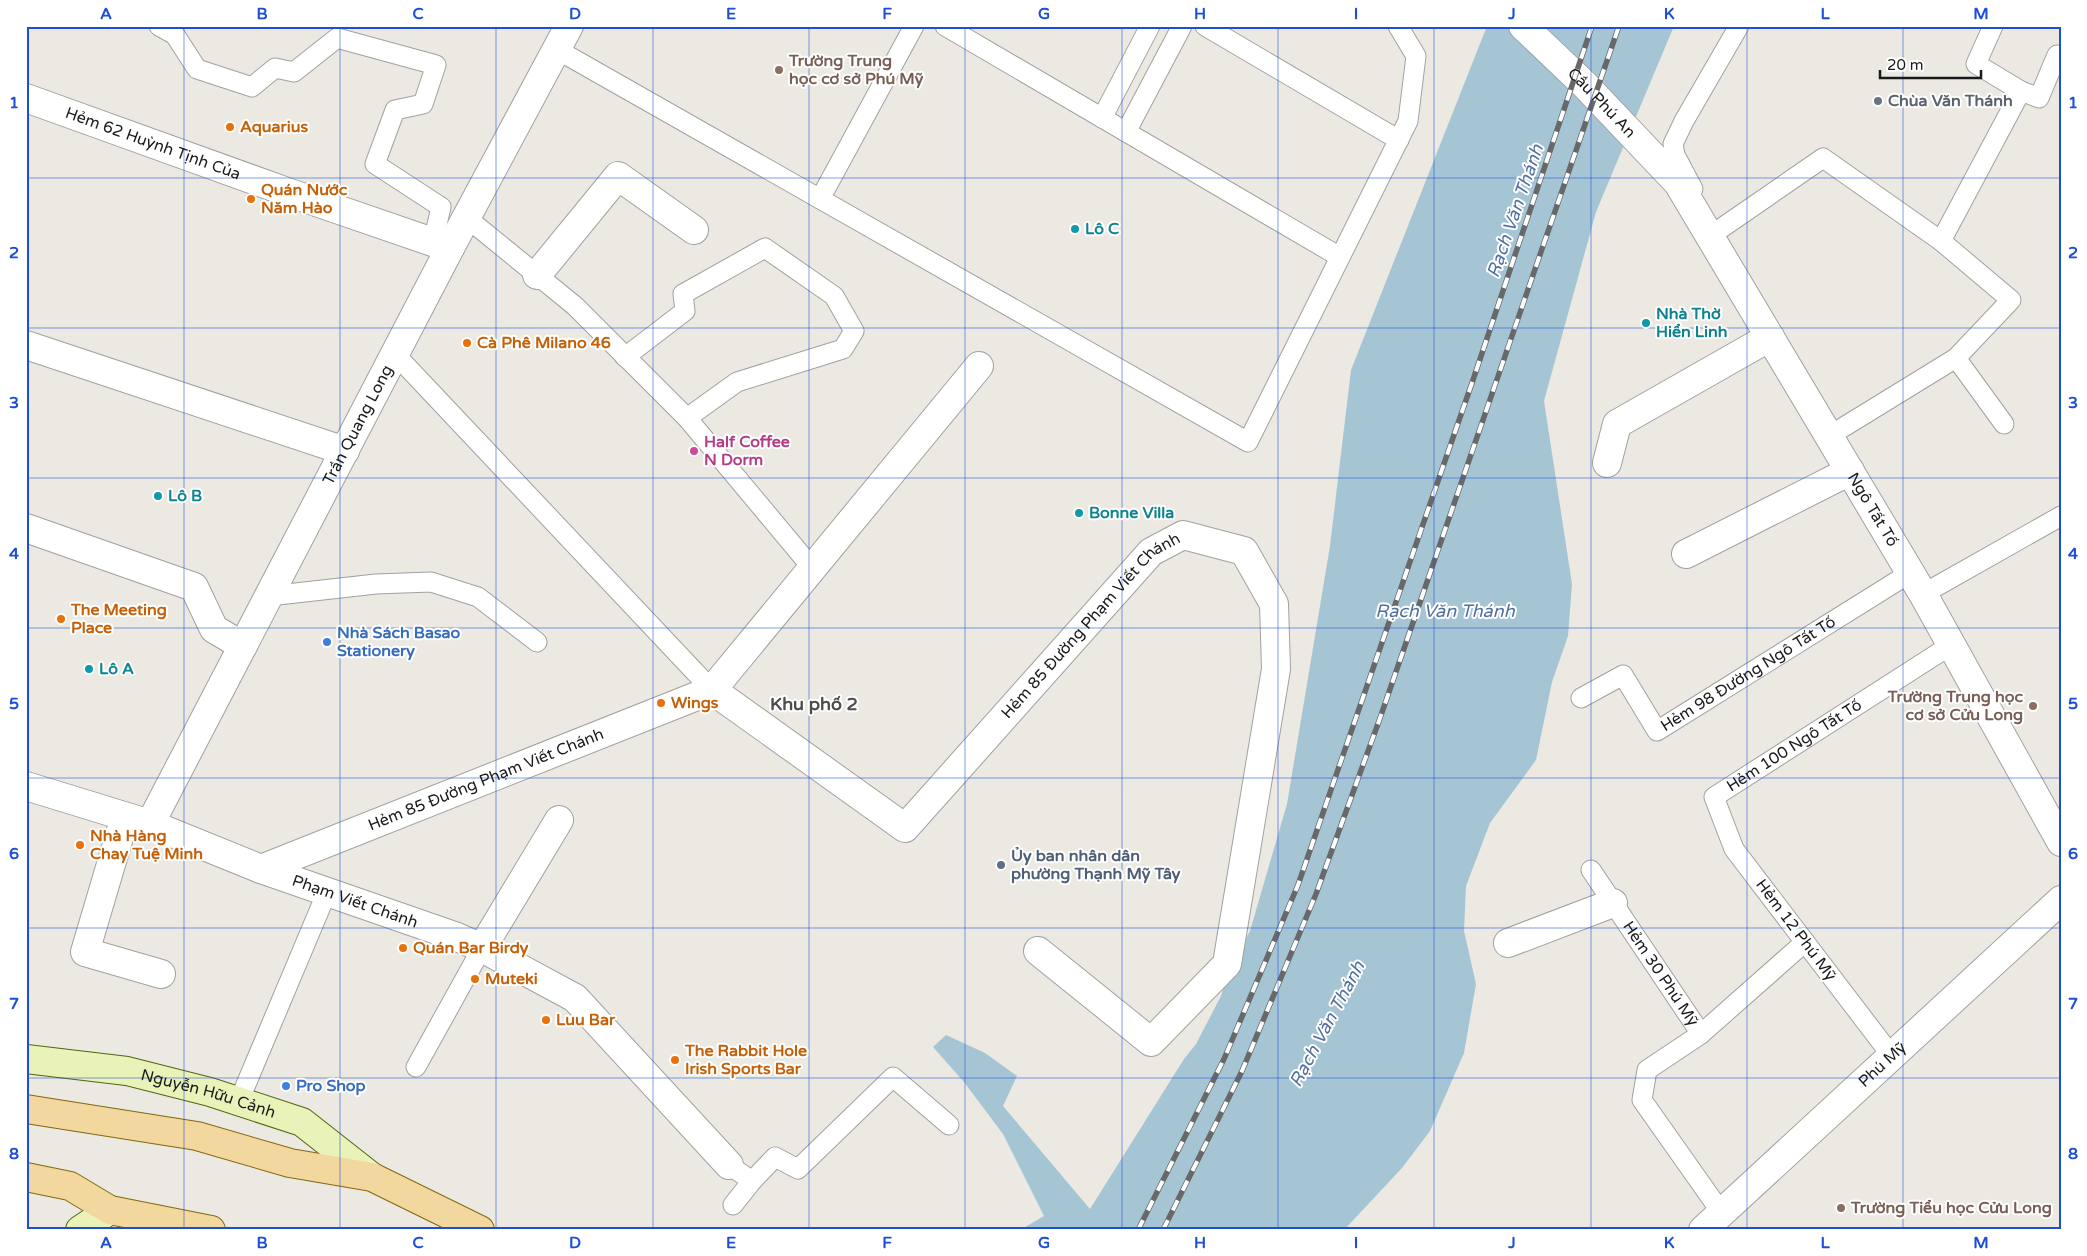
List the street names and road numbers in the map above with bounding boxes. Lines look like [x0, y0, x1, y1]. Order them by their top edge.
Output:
street label: Cầu Phú An [1563, 64, 1640, 142]
street label: Hẻm 62 Huỳnh Tịnh Của [63, 103, 243, 184]
street label: Trần Quang Long [318, 362, 397, 488]
street label: Ngô Tất Tố [1843, 469, 1902, 550]
street label: Hẻm 85 Đường Phạm Viết Chánh [997, 528, 1184, 723]
street label: Hẻm 98 Đường Ngô Tất Tố [1657, 612, 1839, 736]
street label: Hẻm 100 Ngô Tất Tố [1723, 695, 1866, 796]
street label: Hẻm 85 Đường Phạm Viết Chánh [365, 724, 607, 835]
street label: Phạm Viết Chánh [289, 871, 421, 933]
street label: Hẻm 12 Phú Mỹ [1751, 875, 1841, 985]
street label: Hẻm 30 Phú Mỹ [1618, 917, 1703, 1030]
street label: Phú Mỹ [1854, 1037, 1911, 1092]
street label: Nguyễn Hữu Cảnh [139, 1065, 278, 1123]

